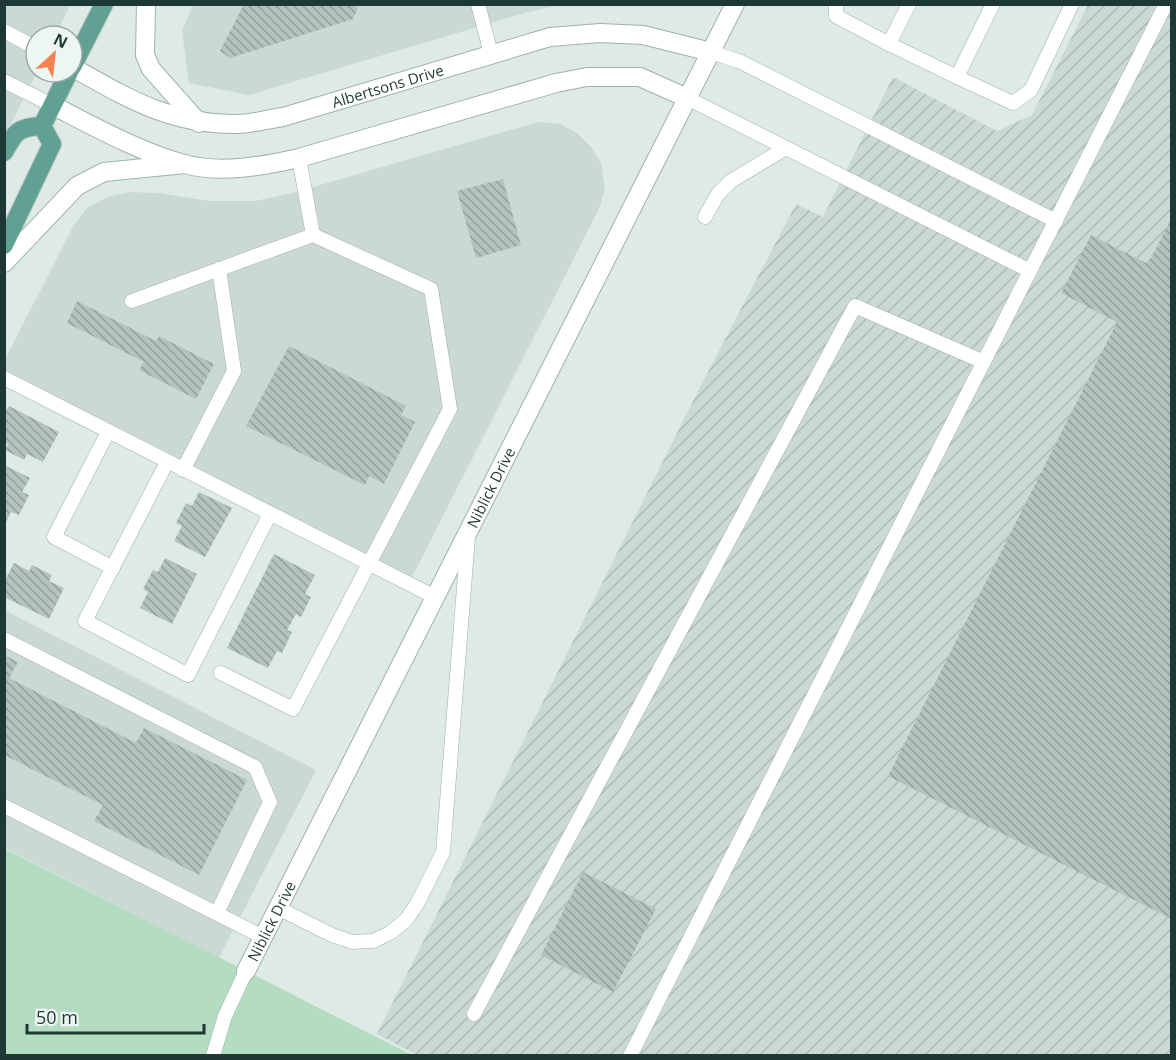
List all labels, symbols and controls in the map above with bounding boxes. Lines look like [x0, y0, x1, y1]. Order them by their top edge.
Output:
north arrow [24, 24, 84, 84]
text: N [50, 28, 72, 53]
street label: Albertsons Drive [330, 59, 446, 112]
street label: Niblick Drive [462, 444, 519, 531]
street label: Niblick Drive [243, 877, 300, 965]
scale bar [27, 997, 204, 1035]
text: 50 m [36, 1005, 78, 1029]

